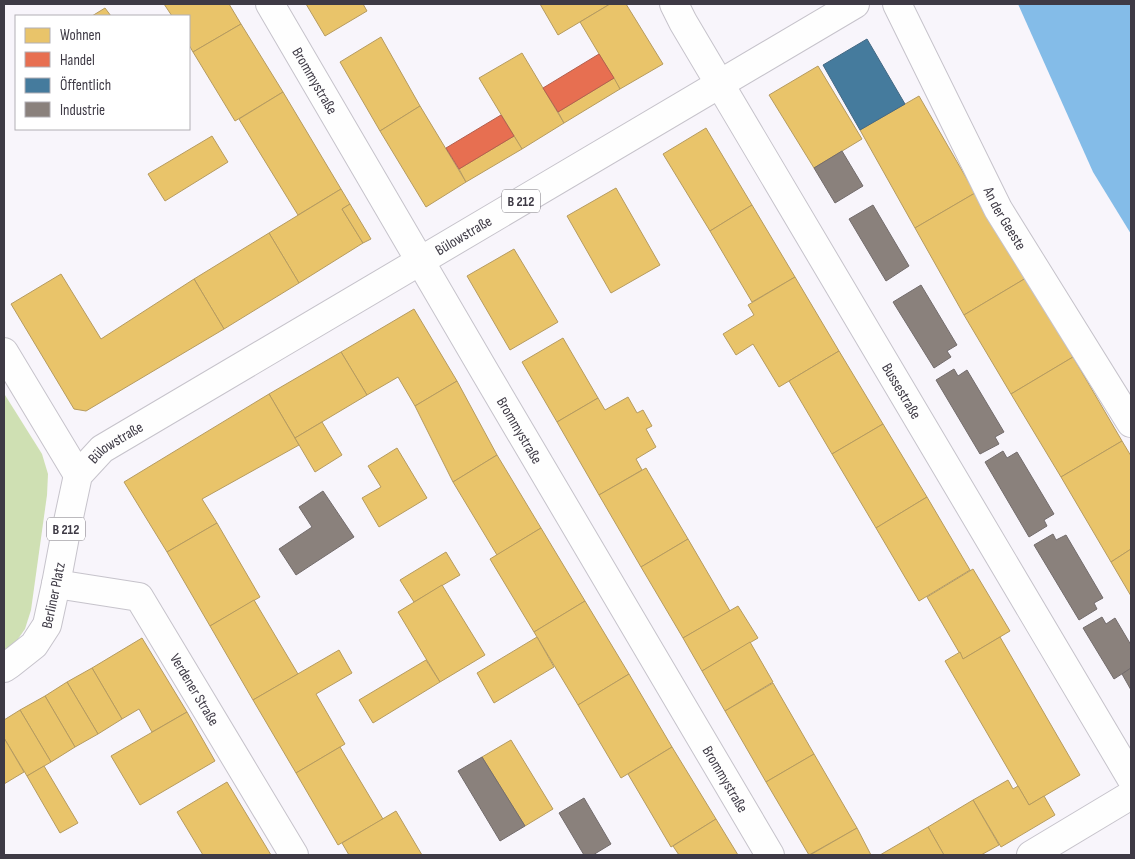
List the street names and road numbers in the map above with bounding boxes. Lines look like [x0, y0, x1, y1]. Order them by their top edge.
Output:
street label: Brommystraße [288, 44, 341, 118]
street label: An der Geeste [978, 183, 1030, 254]
road number: B 212 [502, 190, 540, 212]
street label: Bülowstraße [432, 212, 495, 260]
street label: Bussestraße [877, 360, 925, 423]
street label: Brommystraße [492, 394, 546, 467]
street label: Bülowstraße [84, 418, 147, 468]
road number: B 212 [47, 518, 85, 540]
street label: Berliner Platz [38, 560, 70, 630]
street label: Verdener Straße [165, 650, 223, 729]
street label: Brommystraße [698, 743, 752, 816]

